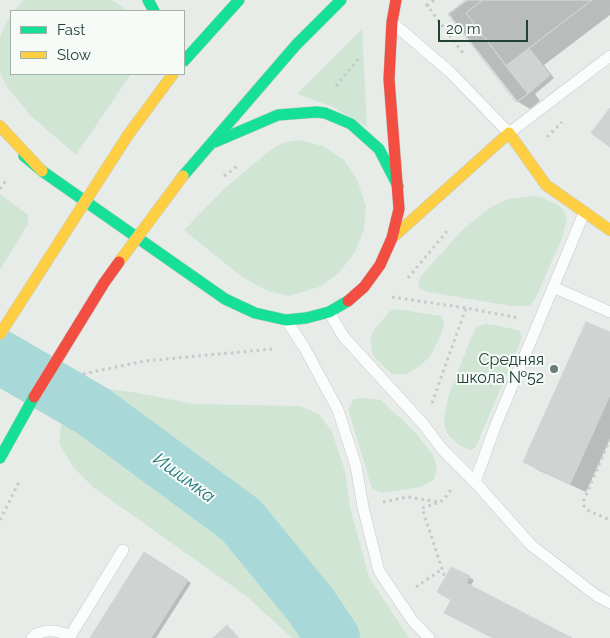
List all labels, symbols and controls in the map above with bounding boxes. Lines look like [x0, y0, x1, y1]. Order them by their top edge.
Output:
legend [10, 10, 185, 75]
scale bar [440, 10, 530, 42]
text: 20 m [446, 20, 481, 38]
text: Fast [57, 21, 85, 39]
text: Slow [57, 46, 91, 64]
place label: Средняя школа №52 [457, 350, 544, 388]
marker: Средняя школа №52 [548, 363, 560, 375]
water label: Ишимка [149, 448, 219, 508]

